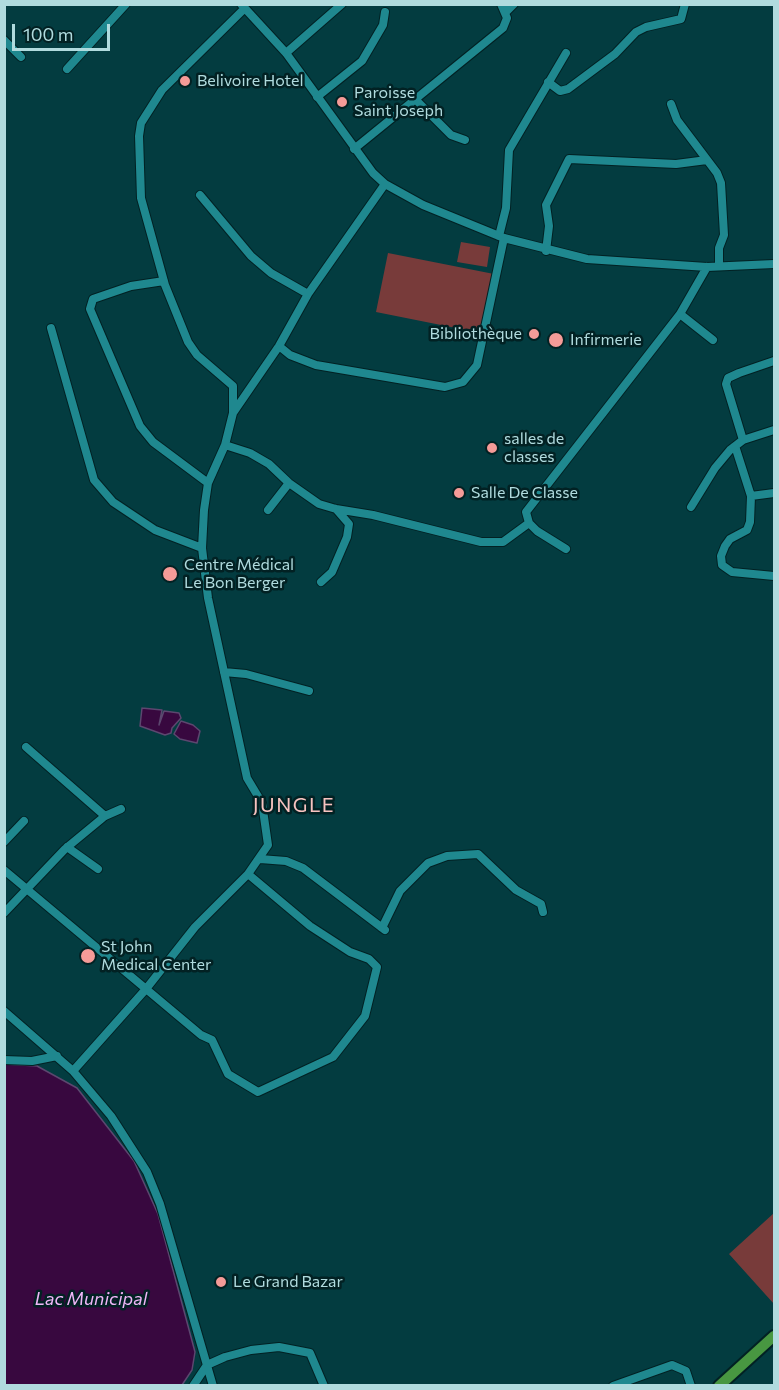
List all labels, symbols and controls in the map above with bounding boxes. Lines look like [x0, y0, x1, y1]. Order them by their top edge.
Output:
scale bar [15, 12, 112, 50]
text: 100 m [23, 23, 73, 45]
place label: Belivoire Hotel [197, 71, 304, 91]
marker: Belivoire Hotel [178, 74, 192, 88]
place label: Paroisse Saint Joseph [354, 83, 443, 121]
marker: Paroisse Saint Joseph [335, 95, 349, 109]
place label: Bibliothèque [430, 324, 522, 344]
marker: Bibliothèque [527, 327, 541, 341]
place label: Infirmerie [570, 330, 642, 350]
marker: Infirmerie [547, 331, 565, 349]
place label: salles de classes [504, 429, 564, 467]
marker: salles de classes [485, 441, 499, 455]
place label: Salle De Classe [471, 483, 578, 503]
marker: Salle De Classe [452, 486, 466, 500]
place label: Centre Médical Le Bon Berger [184, 555, 294, 593]
marker: Centre Médical Le Bon Berger [161, 565, 179, 583]
district label: JUNGLE [253, 793, 335, 817]
place label: St John Medical Center [101, 937, 211, 975]
marker: St John Medical Center [79, 947, 97, 965]
place label: Le Grand Bazar [233, 1272, 343, 1292]
marker: Le Grand Bazar [214, 1275, 228, 1289]
water label: Lac Municipal [35, 1288, 147, 1310]

